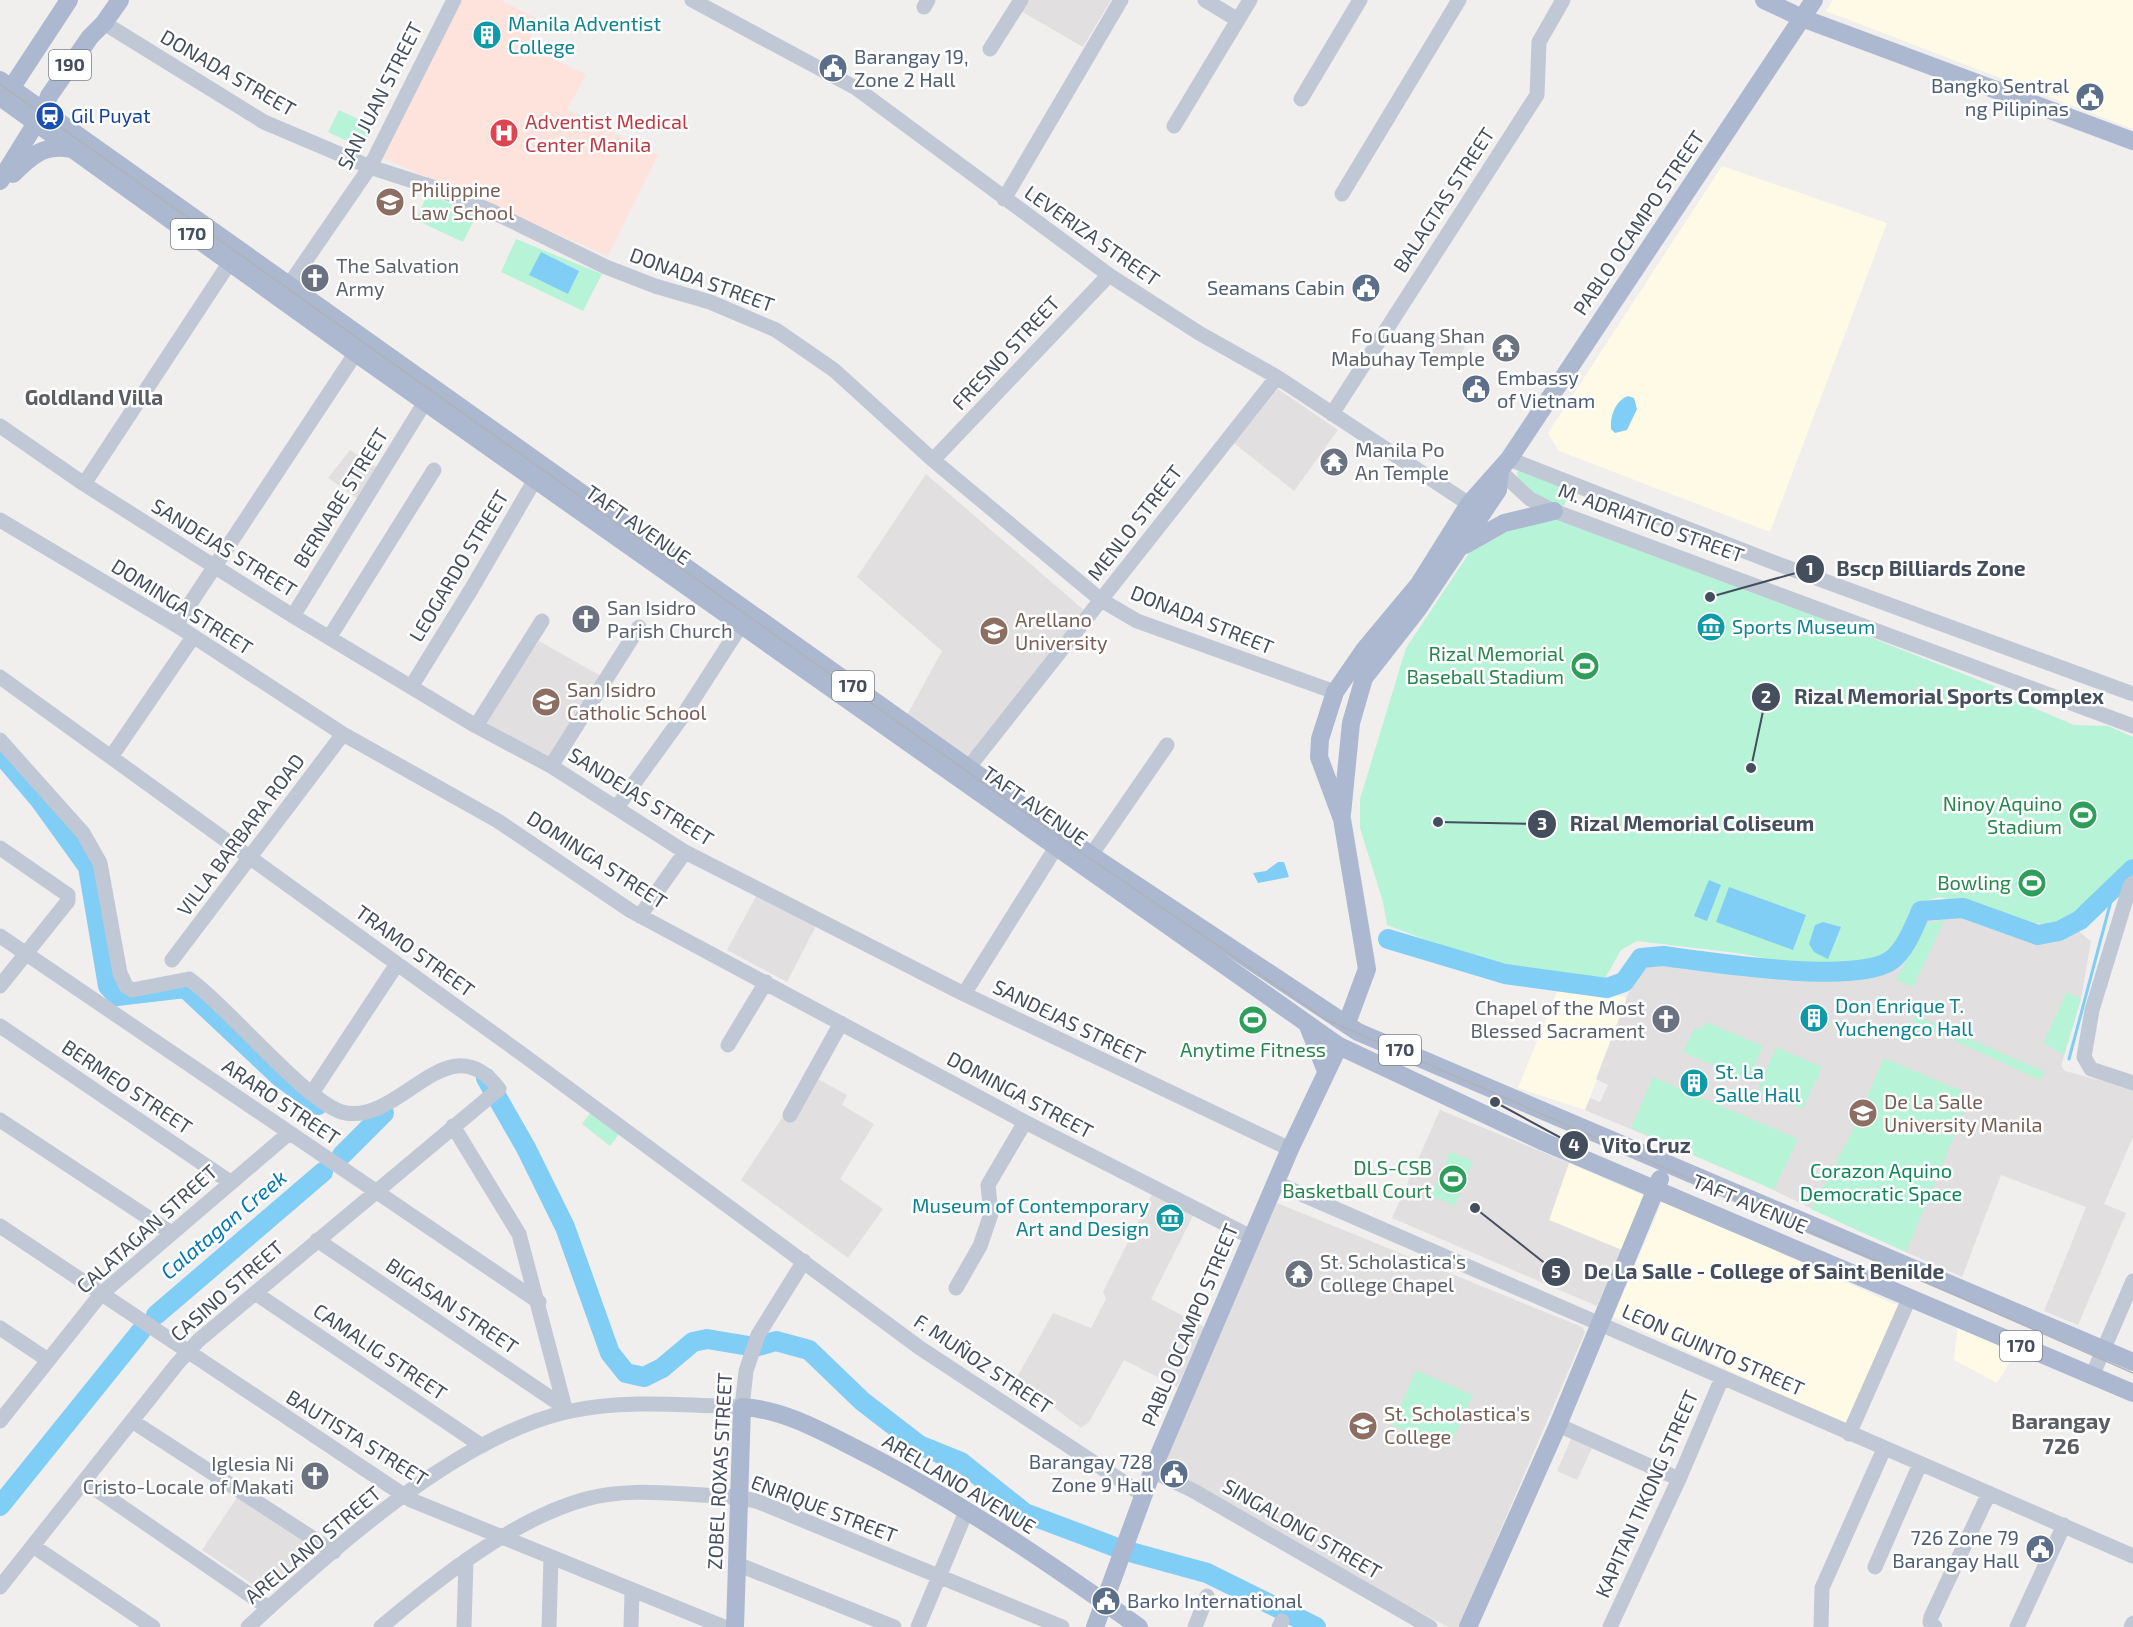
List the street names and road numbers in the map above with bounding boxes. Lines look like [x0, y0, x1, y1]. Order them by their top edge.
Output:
street label: SAN JUAN STREET [332, 18, 427, 173]
street label: DONADA STREET [157, 24, 301, 121]
road number: 190 [49, 50, 91, 80]
street label: BALAGTAS STREET [1387, 122, 1499, 276]
street label: PABLO OCAMPO STREET [1567, 125, 1709, 319]
street label: LEVERIZA STREET [1020, 180, 1165, 291]
road number: 170 [171, 219, 213, 249]
street label: DONADA STREET [627, 242, 778, 316]
street label: FRESNO STREET [946, 290, 1064, 414]
street label: BERNABE STREET [288, 423, 393, 572]
street label: MENLO STREET [1082, 460, 1187, 585]
street label: M. ADRIATICO STREET [1555, 477, 1748, 567]
street label: TAFT AVENUE [581, 479, 696, 569]
street label: LEOGARDO STREET [403, 485, 513, 646]
street label: SANDEJAS STREET [148, 493, 302, 602]
street label: DOMINGA STREET [108, 553, 258, 659]
street label: DONADA STREET [1127, 579, 1278, 659]
road number: 170 [832, 671, 874, 701]
street label: SANDEJAS STREET [565, 742, 719, 851]
street label: VILLA BARBARA ROAD [171, 749, 309, 920]
street label: TAFT AVENUE [978, 760, 1093, 850]
street label: DOMINGA STREET [523, 805, 672, 913]
street label: TRAMO STREET [351, 899, 480, 1002]
street label: SANDEJAS STREET [989, 974, 1150, 1069]
street label: BERMEO STREET [58, 1034, 197, 1139]
road number: 170 [1379, 1035, 1421, 1065]
street label: DOMINGA STREET [943, 1046, 1098, 1143]
street label: ARARO STREET [218, 1053, 345, 1150]
street label: CALATAGAN STREET [71, 1159, 222, 1298]
street label: TAFT AVENUE [1689, 1168, 1811, 1238]
street label: PABLO OCAMPO STREET [1136, 1220, 1243, 1429]
street label: CASINO STREET [165, 1235, 288, 1346]
street label: BIGASAN STREET [382, 1252, 523, 1358]
street label: CAMALIG STREET [309, 1298, 452, 1405]
street label: LEON GUINTO STREET [1619, 1298, 1809, 1400]
street label: F. MUÑOZ STREET [910, 1308, 1058, 1418]
road number: 170 [2000, 1331, 2042, 1361]
street label: ZOBEL ROXAS STREET [702, 1371, 736, 1570]
street label: BAUTISTA STREET [282, 1384, 433, 1491]
street label: KAPITAN TIKONG STREET [1590, 1386, 1703, 1601]
street label: ARELLANO AVENUE [879, 1428, 1040, 1538]
street label: ENRIQUE STREET [748, 1469, 901, 1547]
street label: SINGALONG STREET [1219, 1473, 1386, 1584]
street label: ARELLANO STREET [239, 1480, 386, 1608]

